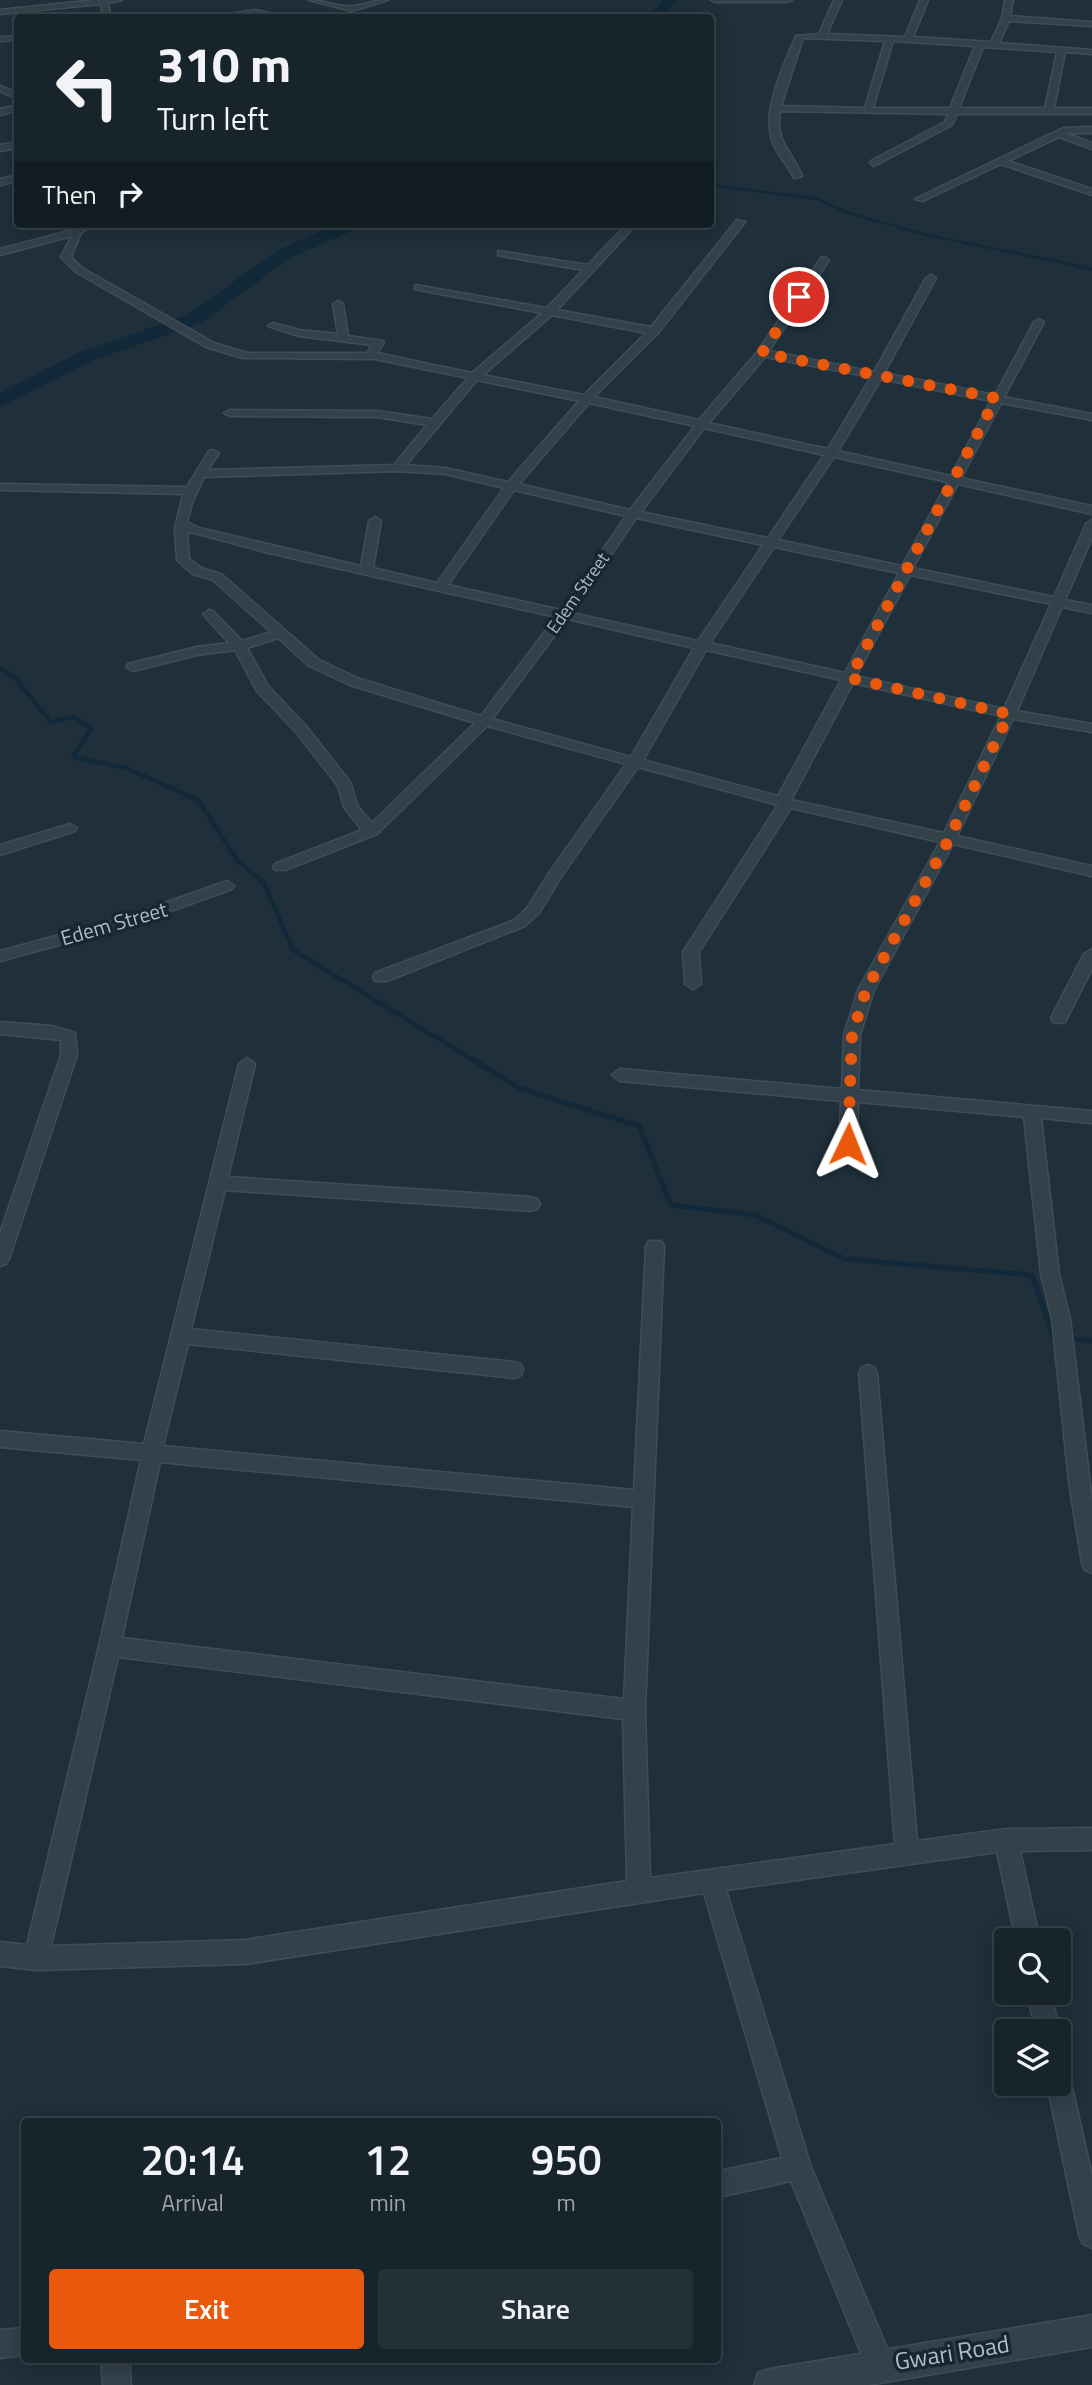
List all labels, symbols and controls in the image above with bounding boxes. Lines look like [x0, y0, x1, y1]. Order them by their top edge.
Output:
text: 310 m [157, 26, 291, 101]
icon: left [42, 42, 133, 133]
text: Turn left [157, 94, 269, 142]
text: Then [42, 175, 97, 214]
icon: right [111, 175, 149, 213]
pin [769, 267, 829, 327]
icon: arrive [780, 278, 818, 316]
street label: Edem Street [540, 546, 616, 639]
street label: Edem Street [57, 892, 171, 954]
position arrow [811, 1107, 885, 1181]
map controls [994, 1928, 1071, 2096]
button: search [994, 1928, 1071, 2005]
button: layers [994, 2019, 1071, 2096]
text: 20:14 [141, 2127, 245, 2191]
text: 12 [364, 2127, 411, 2191]
text: 950 [531, 2127, 601, 2191]
text: Arrival [161, 2185, 224, 2220]
text: min [369, 2185, 406, 2220]
text: m [557, 2185, 576, 2220]
button: Exit [49, 2269, 364, 2349]
button: Share [378, 2269, 693, 2349]
street label: Gwari Road [892, 2325, 1012, 2379]

